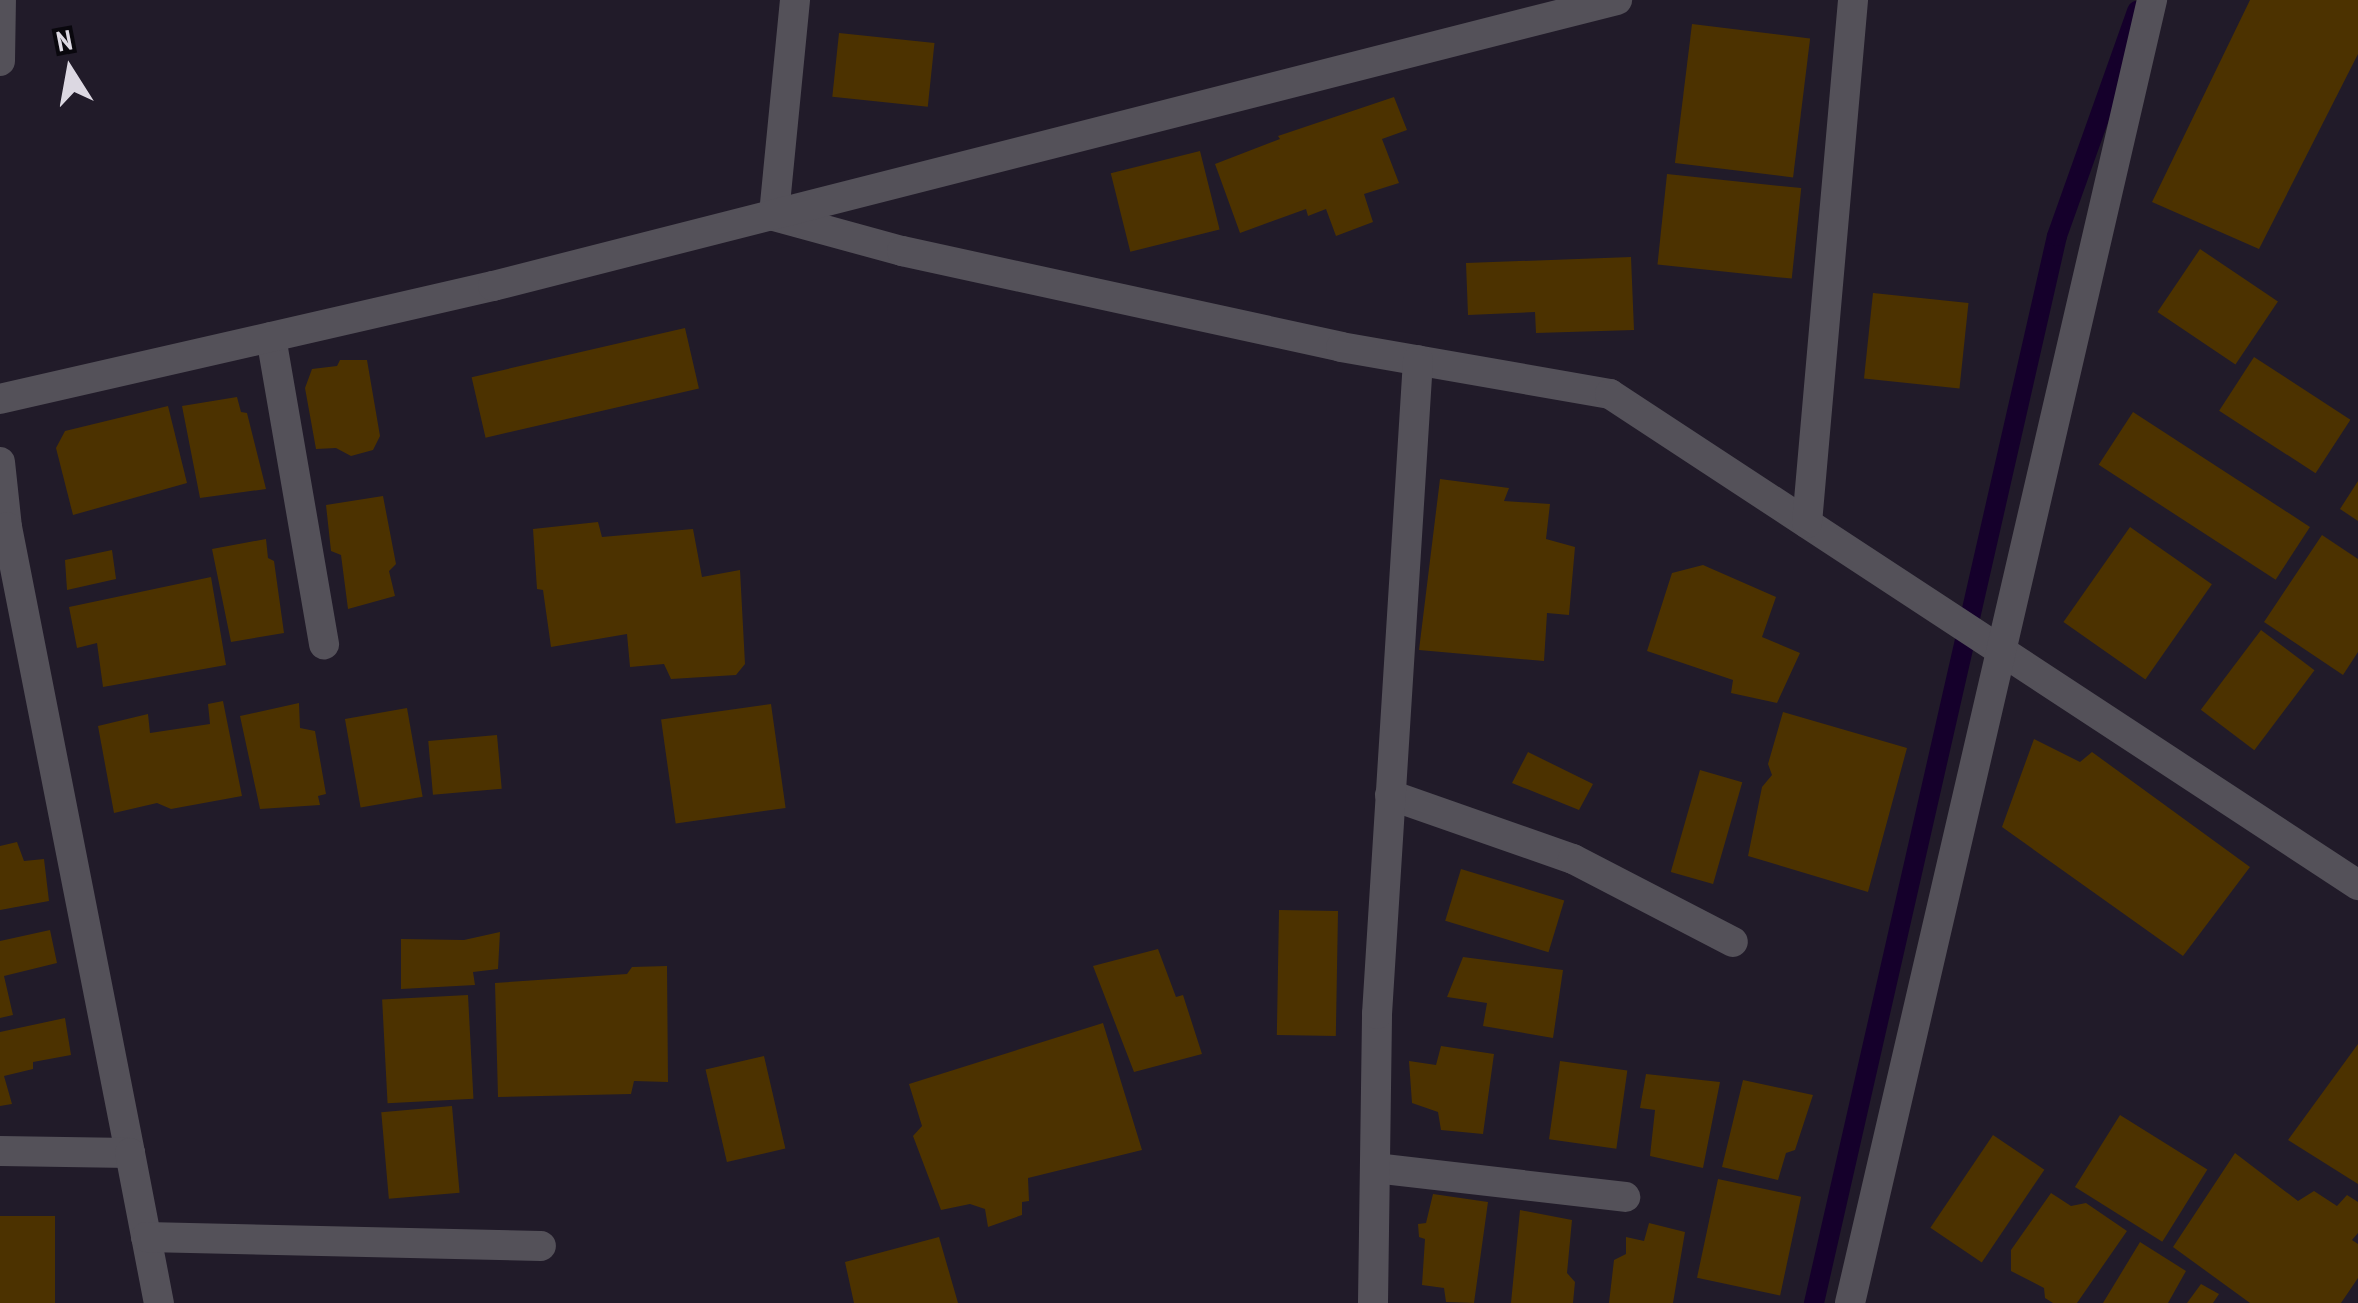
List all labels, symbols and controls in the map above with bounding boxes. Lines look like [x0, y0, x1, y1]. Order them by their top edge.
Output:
north arrow [20, 20, 120, 120]
text: N [53, 20, 75, 60]

